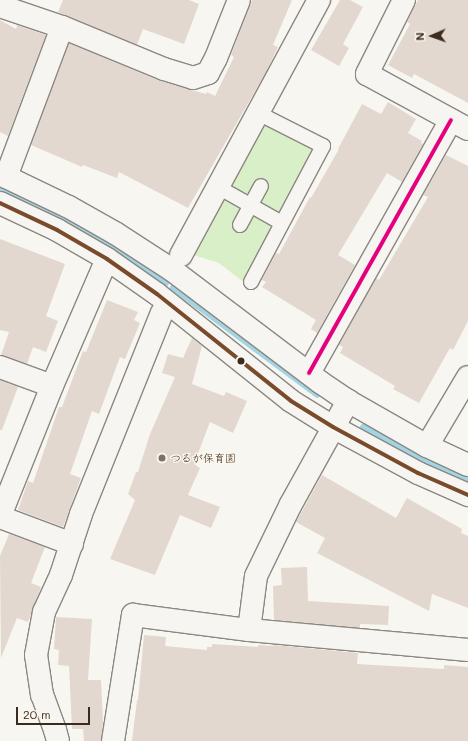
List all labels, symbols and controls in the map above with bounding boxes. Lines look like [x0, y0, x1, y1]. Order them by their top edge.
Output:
north arrow [412, 16, 452, 56]
text: N [412, 32, 427, 41]
unlabelled marker [236, 356, 246, 366]
place label: つるが保育園 [170, 451, 236, 465]
marker: つるが保育園 [157, 453, 167, 463]
scale bar [18, 699, 92, 725]
text: 20 m [23, 706, 51, 722]

